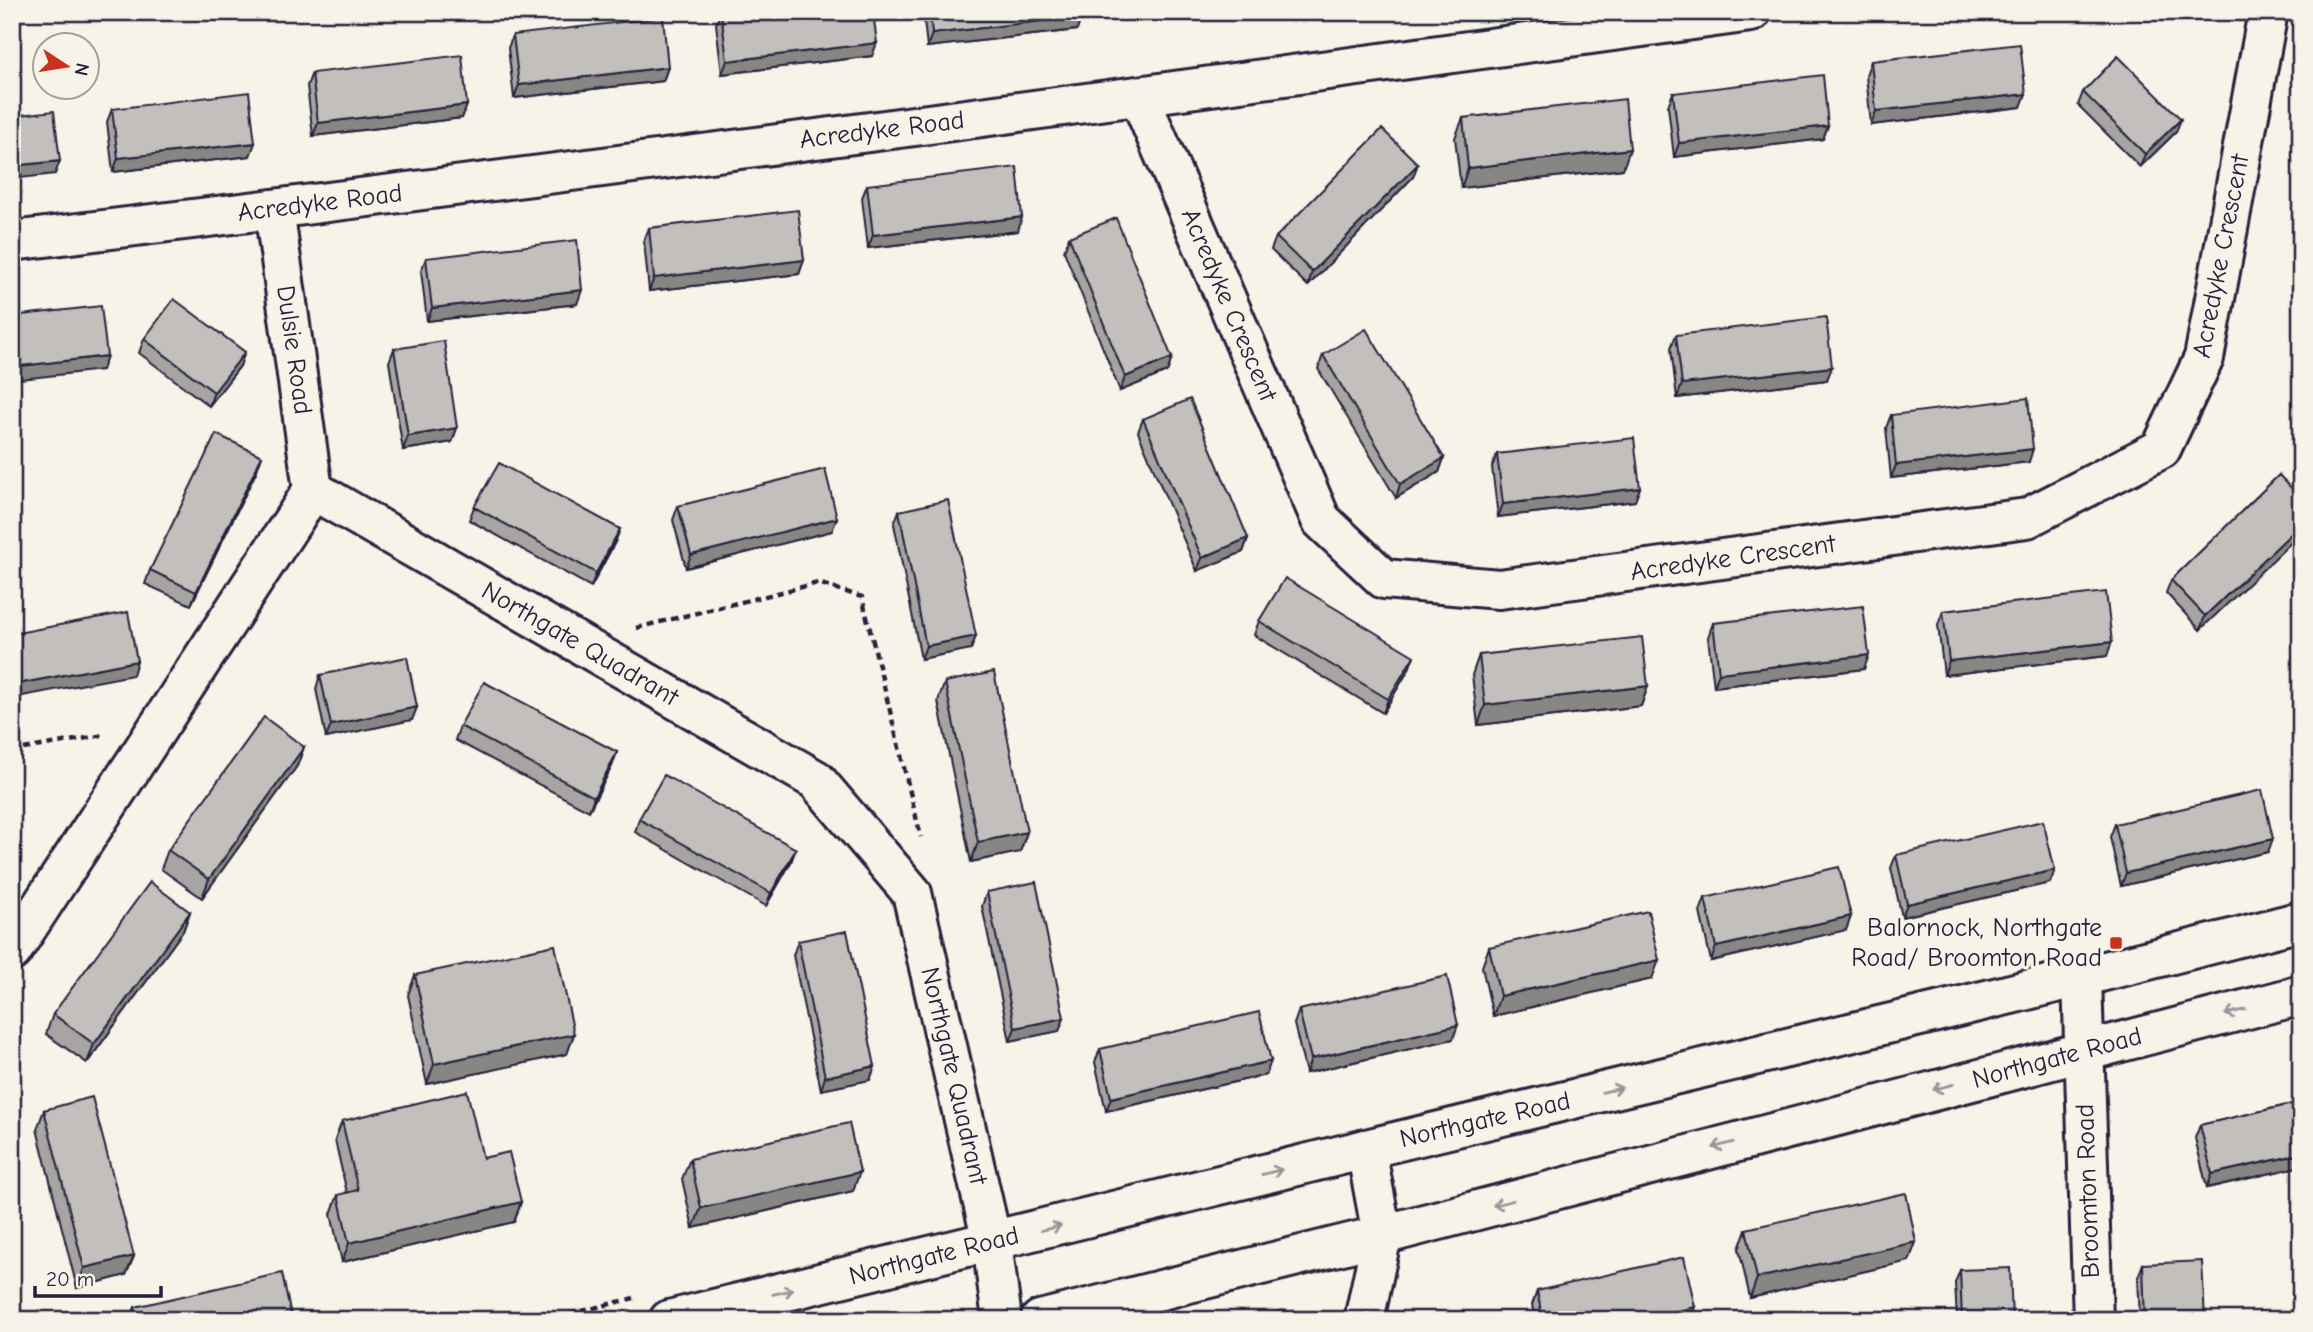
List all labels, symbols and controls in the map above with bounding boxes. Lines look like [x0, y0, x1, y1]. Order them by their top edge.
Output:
north arrow [32, 32, 102, 102]
text: N [70, 61, 94, 78]
street label: Acredyke Road [798, 105, 966, 155]
street label: Acredyke Crescent [2187, 150, 2256, 360]
street label: Acredyke Road [236, 178, 404, 228]
street label: Acredyke Crescent [1175, 204, 1284, 407]
street label: Dulsie Road [270, 284, 318, 416]
street label: Acredyke Crescent [1629, 529, 1839, 587]
street label: Northgate Quadrant [476, 575, 685, 713]
place label: Balornock, Northgate Road/ Broomton Road [1851, 913, 2102, 973]
marker: Balornock, Northgate Road/ Broomton Road [2108, 935, 2124, 951]
street label: Northgate Quadrant [914, 964, 994, 1189]
one-way arrow [2224, 1006, 2247, 1019]
street label: Northgate Road [1969, 1021, 2145, 1095]
one-way arrow [1933, 1082, 1955, 1095]
one-way arrow [1600, 1083, 1623, 1096]
street label: Northgate Road [1397, 1086, 1573, 1154]
street label: Broomton Road [2070, 1103, 2106, 1279]
one-way arrow [1712, 1139, 1735, 1152]
one-way arrow [1260, 1165, 1283, 1178]
one-way arrow [1492, 1197, 1515, 1210]
street label: Northgate Road [846, 1220, 1022, 1292]
one-way arrow [1040, 1220, 1062, 1233]
scale bar [35, 1255, 161, 1299]
text: 20 m [46, 1267, 94, 1291]
one-way arrow [771, 1285, 794, 1299]

